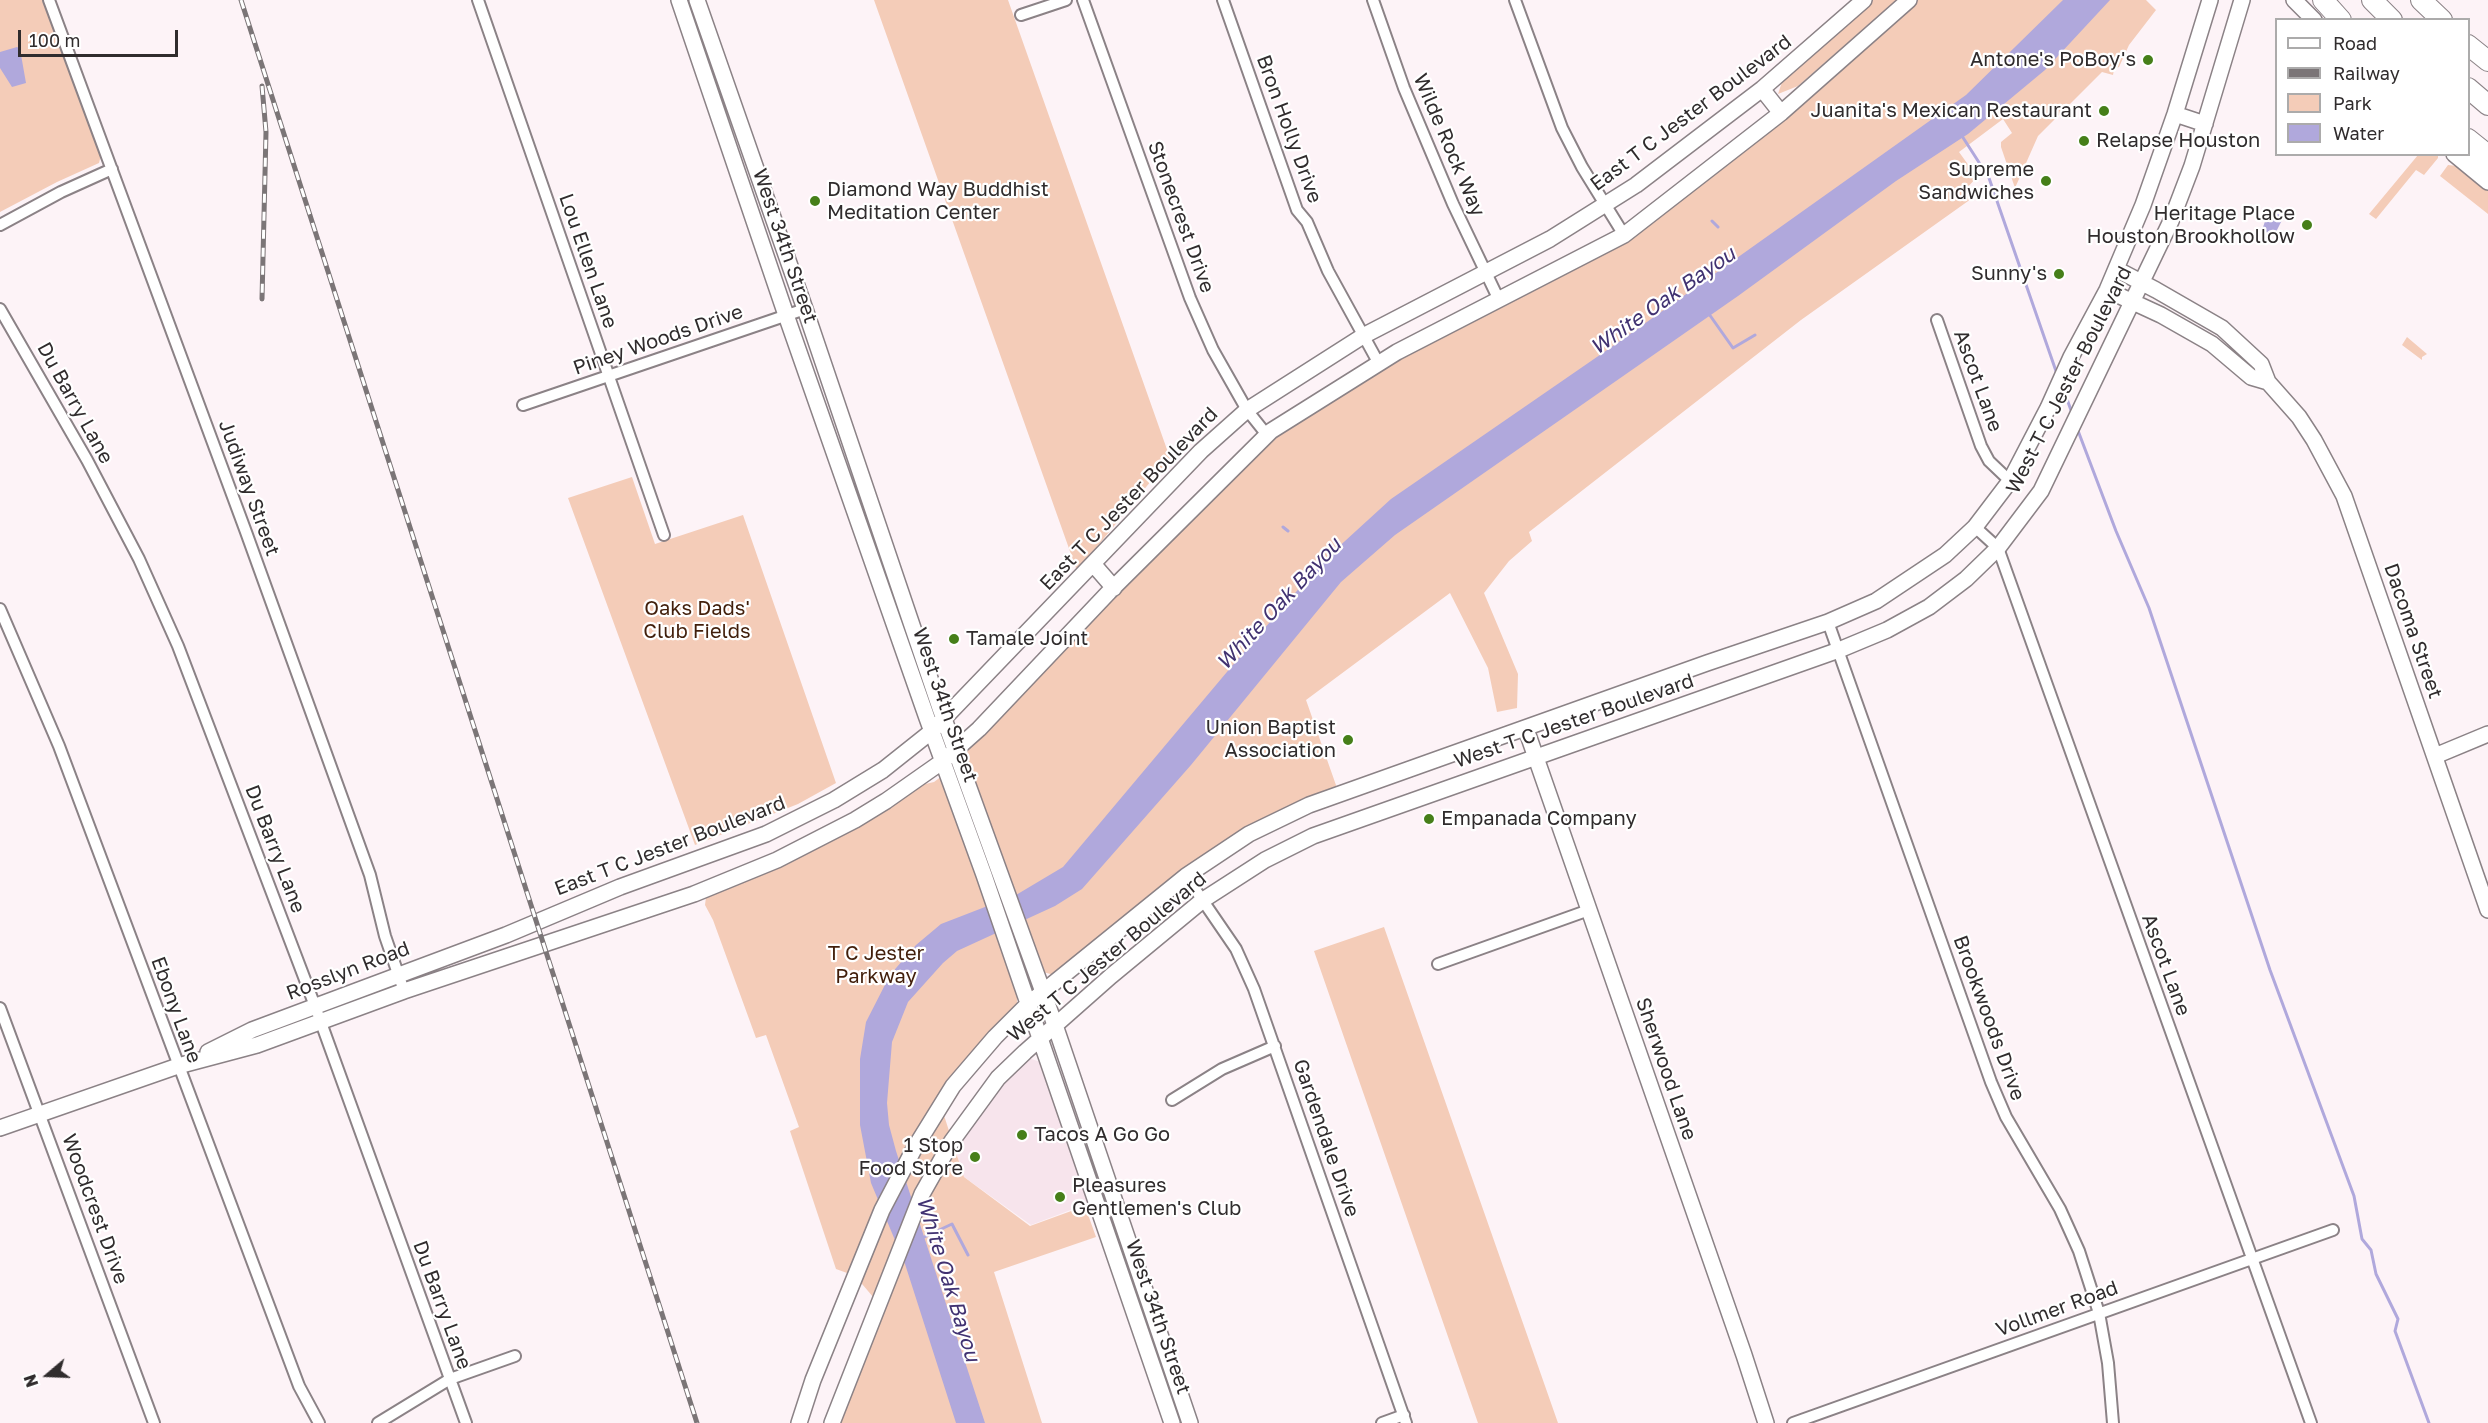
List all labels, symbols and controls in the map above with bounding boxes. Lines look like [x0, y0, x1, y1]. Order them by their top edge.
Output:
scale bar [21, 18, 182, 56]
legend [2275, 18, 2470, 156]
text: 100 m [29, 29, 80, 51]
street label: East T C Jester Boulevard [1586, 30, 1796, 196]
text: Road [2333, 32, 2377, 54]
place label: Antone's PoBoy's [1970, 48, 2136, 72]
street label: Bron Holly Drive [1251, 52, 1327, 206]
marker: Antone's PoBoy's [2141, 53, 2155, 67]
text: Railway [2333, 62, 2400, 84]
street label: Wilde Rock Way [1408, 70, 1490, 220]
text: Park [2333, 92, 2372, 114]
place label: Juanita's Mexican Restaurant [1810, 99, 2092, 123]
marker: Juanita's Mexican Restaurant [2097, 104, 2111, 118]
text: Water [2333, 122, 2384, 144]
place label: Relapse Houston [2096, 129, 2260, 153]
marker: Relapse Houston [2077, 134, 2091, 148]
street label: Stonecrest Drive [1142, 138, 1220, 296]
place label: Supreme Sandwiches [1918, 158, 2034, 205]
street label: West 34th Street [747, 166, 823, 326]
marker: Supreme Sandwiches [2039, 174, 2053, 188]
place label: Diamond Way Buddhist Meditation Center [827, 178, 1049, 225]
street label: Lou Ellen Lane [554, 191, 622, 331]
marker: Diamond Way Buddhist Meditation Center [808, 194, 822, 208]
place label: Heritage Place Houston Brookhollow [2087, 202, 2295, 249]
marker: Heritage Place Houston Brookhollow [2300, 218, 2314, 232]
water label: White Oak Bayou [1586, 242, 1740, 360]
place label: Sunny's [1971, 262, 2047, 286]
street label: West T C Jester Boulevard [2001, 262, 2137, 498]
marker: Sunny's [2052, 267, 2066, 281]
street label: Piney Woods Drive [570, 300, 746, 380]
street label: Ascot Lane [1948, 327, 2008, 435]
street label: Du Barry Lane [32, 338, 118, 468]
street label: East T C Jester Boulevard [1035, 402, 1223, 596]
street label: Judiway Street [213, 417, 285, 559]
water label: White Oak Bayou [1211, 533, 1347, 675]
street label: Dacoma Street [2379, 560, 2447, 702]
park label: Oaks Dads' Club Fields [643, 597, 751, 644]
street label: West 34th Street [907, 625, 983, 785]
place label: Tamale Joint [966, 627, 1088, 651]
marker: Tamale Joint [947, 632, 961, 646]
street label: West T C Jester Boulevard [1451, 669, 1697, 773]
place label: Union Baptist Association [1205, 716, 1336, 763]
marker: Union Baptist Association [1341, 733, 1355, 747]
street label: Du Barry Lane [240, 782, 310, 916]
street label: East T C Jester Boulevard [551, 791, 789, 901]
place label: Empanada Company [1441, 807, 1637, 831]
marker: Empanada Company [1422, 812, 1436, 826]
street label: West T C Jester Boulevard [1003, 867, 1211, 1047]
street label: Ascot Lane [2136, 911, 2196, 1019]
street label: Brookwoods Drive [1948, 932, 2030, 1104]
street label: Rosslyn Road [283, 936, 413, 1006]
park label: T C Jester Parkway [828, 942, 924, 989]
street label: Ebony Lane [146, 954, 206, 1066]
street label: Sherwood Lane [1630, 995, 1702, 1143]
street label: Gardendale Drive [1288, 1056, 1364, 1220]
place label: Tacos A Go Go [1034, 1123, 1170, 1147]
marker: Tacos A Go Go [1015, 1128, 1029, 1142]
street label: Woodcrest Drive [57, 1131, 133, 1287]
place label: 1 Stop Food Store [858, 1134, 963, 1181]
marker: 1 Stop Food Store [968, 1150, 982, 1164]
place label: Pleasures Gentlemen's Club [1072, 1174, 1241, 1221]
marker: Pleasures Gentlemen's Club [1053, 1190, 1067, 1204]
water label: White Oak Bayou [911, 1193, 985, 1365]
street label: Du Barry Lane [408, 1237, 476, 1373]
street label: West 34th Street [1120, 1237, 1196, 1397]
street label: Vollmer Road [1993, 1276, 2121, 1342]
north arrow [18, 1345, 78, 1405]
text: N [20, 1372, 42, 1390]

